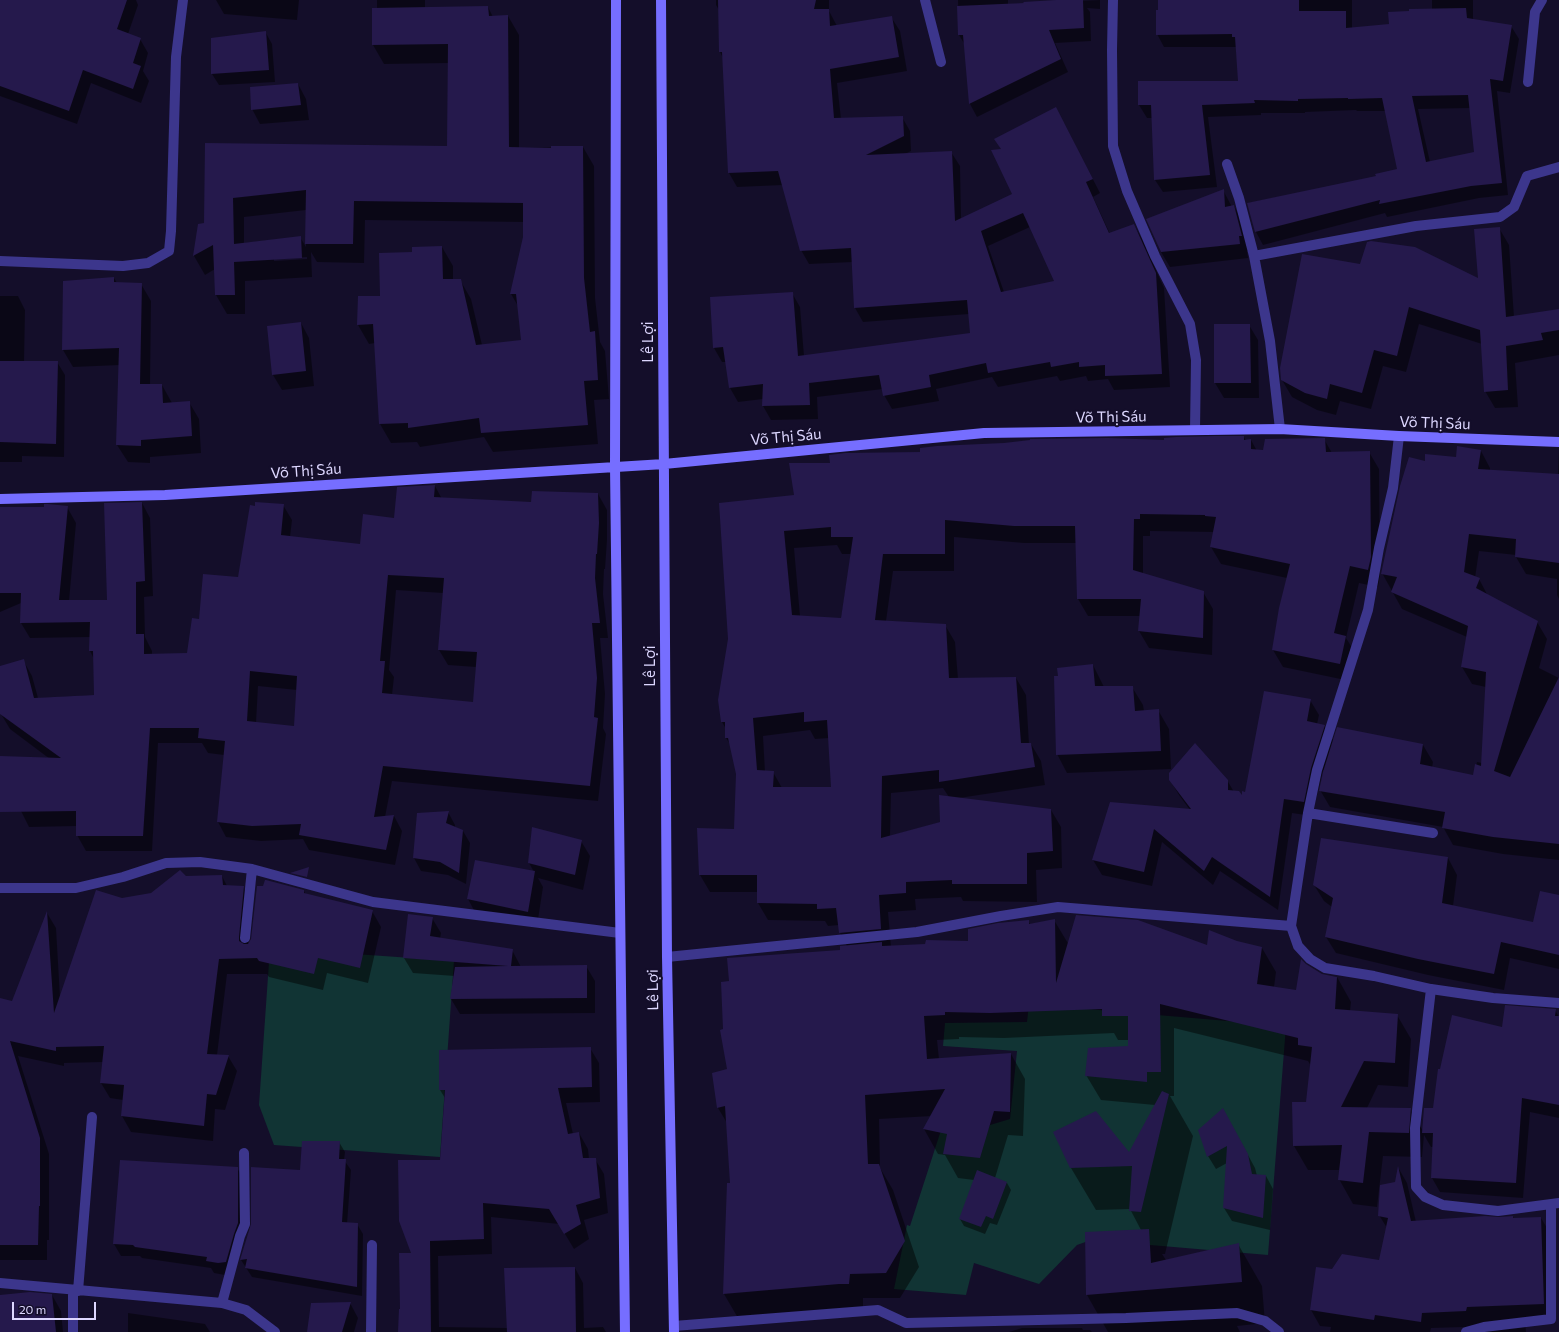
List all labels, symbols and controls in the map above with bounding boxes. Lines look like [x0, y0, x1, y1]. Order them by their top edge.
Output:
street label: Lê Lợi [639, 321, 657, 363]
street label: Võ Thị Sáu [1075, 407, 1147, 427]
street label: Võ Thị Sáu [1399, 413, 1471, 433]
street label: Võ Thị Sáu [750, 425, 822, 449]
street label: Võ Thị Sáu [270, 460, 342, 482]
street label: Lê Lợi [641, 645, 659, 687]
street label: Lê Lợi [644, 969, 662, 1011]
scale bar [14, 1294, 98, 1320]
text: 20 m [19, 1302, 46, 1316]

